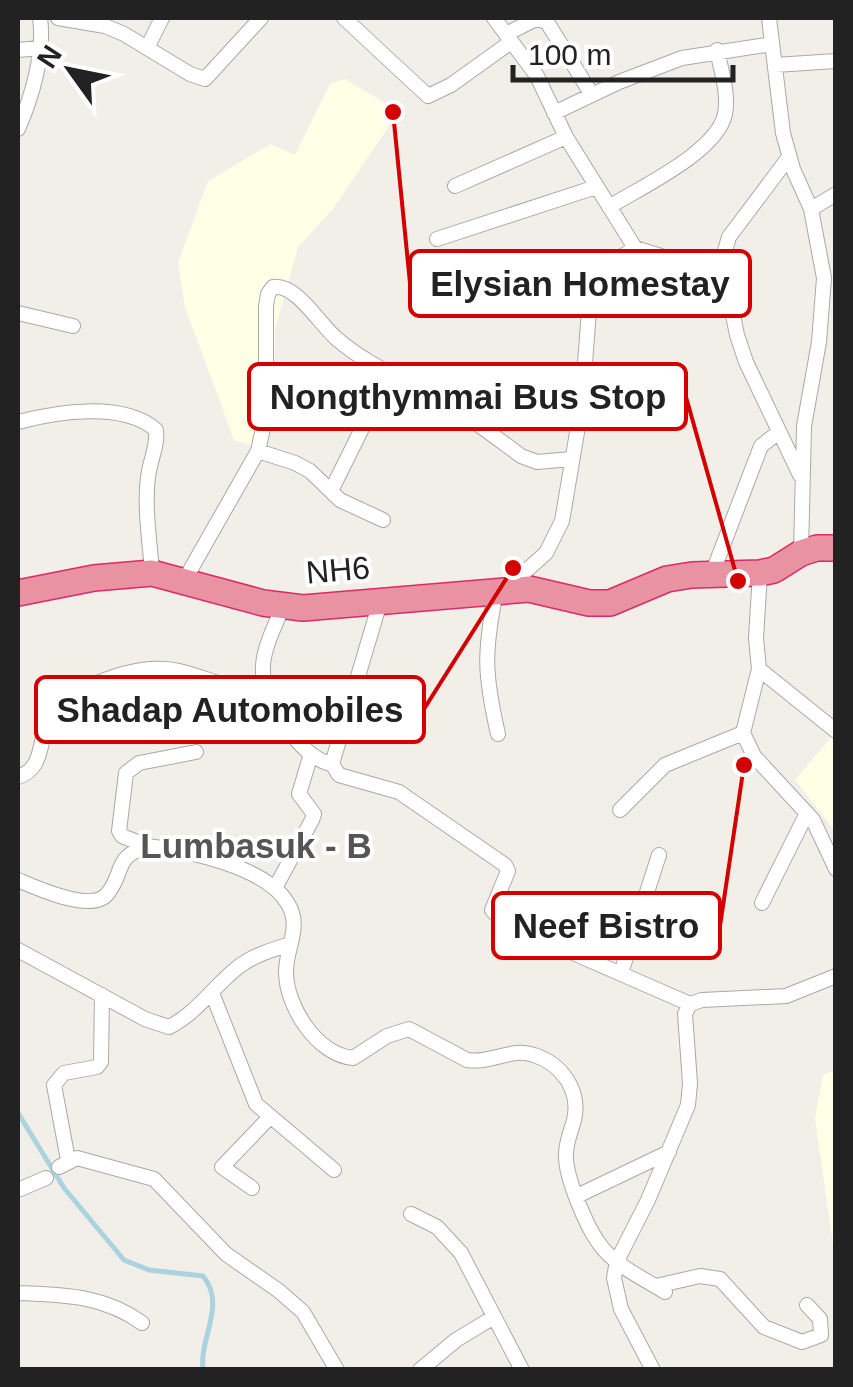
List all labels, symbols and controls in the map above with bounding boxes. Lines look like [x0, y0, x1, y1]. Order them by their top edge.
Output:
north arrow [20, 20, 120, 120]
scale bar [513, 20, 733, 82]
text: 100 m [528, 38, 611, 71]
text: N [31, 40, 68, 74]
callout: Elysian Homestay [410, 251, 750, 316]
text: Elysian Homestay [430, 264, 730, 303]
callout: Nongthymmai Bus Stop [249, 364, 686, 429]
text: Nongthymmai Bus Stop [270, 377, 666, 416]
street label: NH6 [305, 549, 371, 591]
callout: Shadap Automobiles [36, 677, 424, 742]
text: Shadap Automobiles [57, 690, 403, 729]
district label: Lumbasuk - B [140, 826, 372, 865]
callout: Neef Bistro [493, 893, 720, 958]
text: Neef Bistro [513, 906, 699, 945]

